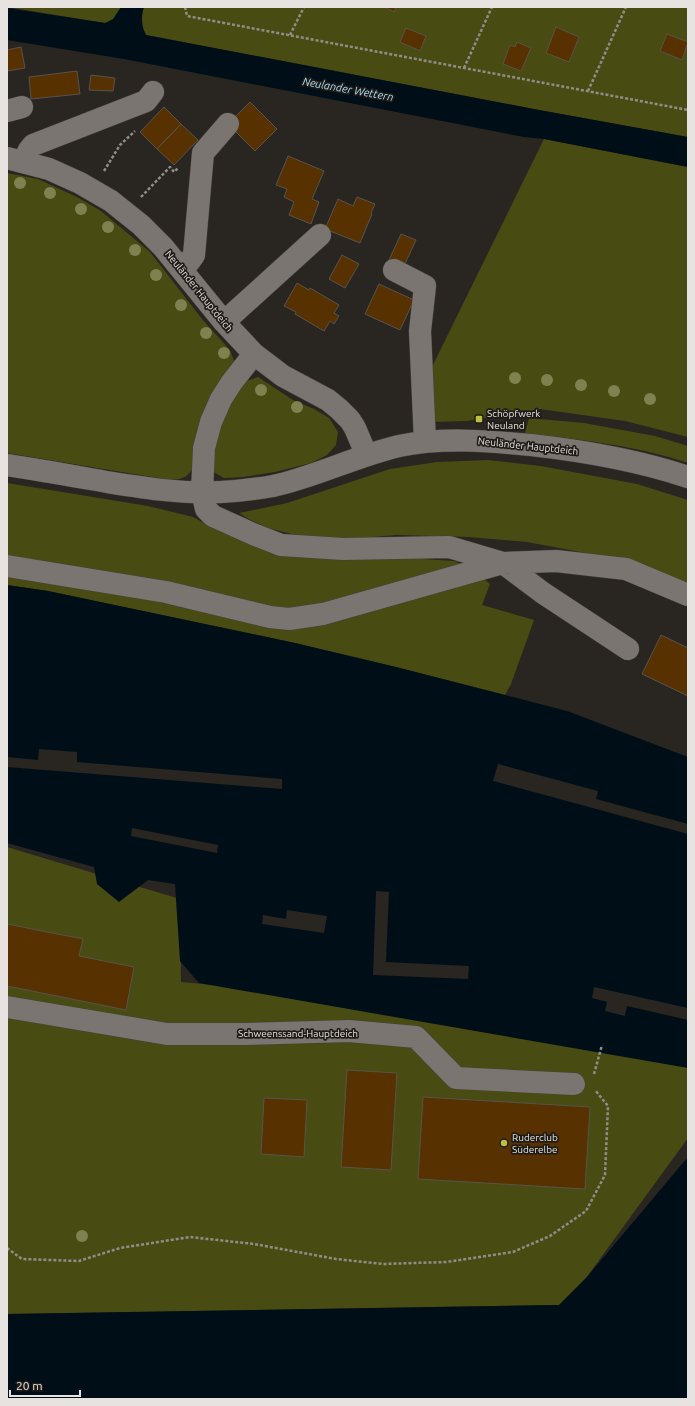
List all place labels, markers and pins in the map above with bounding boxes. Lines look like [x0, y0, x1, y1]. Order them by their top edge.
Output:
place label: Schöpfwerk Neuland [487, 408, 540, 431]
marker: Schöpfwerk Neuland [474, 414, 484, 424]
place label: Ruderclub Süderelbe [512, 1132, 558, 1155]
marker: Ruderclub Süderelbe [499, 1138, 509, 1148]

